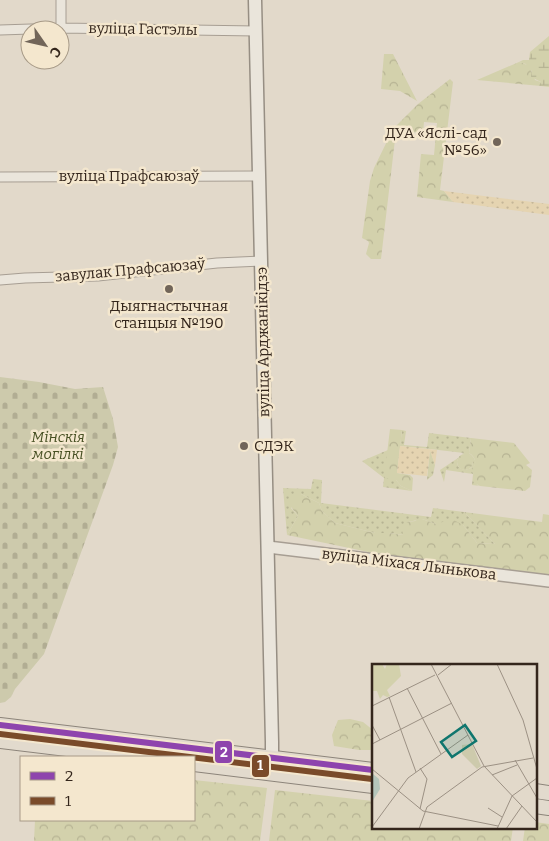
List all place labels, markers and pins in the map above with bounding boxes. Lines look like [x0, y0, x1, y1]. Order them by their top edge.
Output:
place label: ДУА «Яслі-сад №56» [385, 124, 487, 159]
marker: ДУА «Яслі-сад №56» [491, 136, 503, 148]
marker: Дыягнастычная станцыя №190 [163, 283, 175, 295]
place label: Дыягнастычная станцыя №190 [110, 297, 228, 332]
place label: СДЭК [254, 437, 294, 455]
marker: СДЭК [238, 440, 250, 452]

